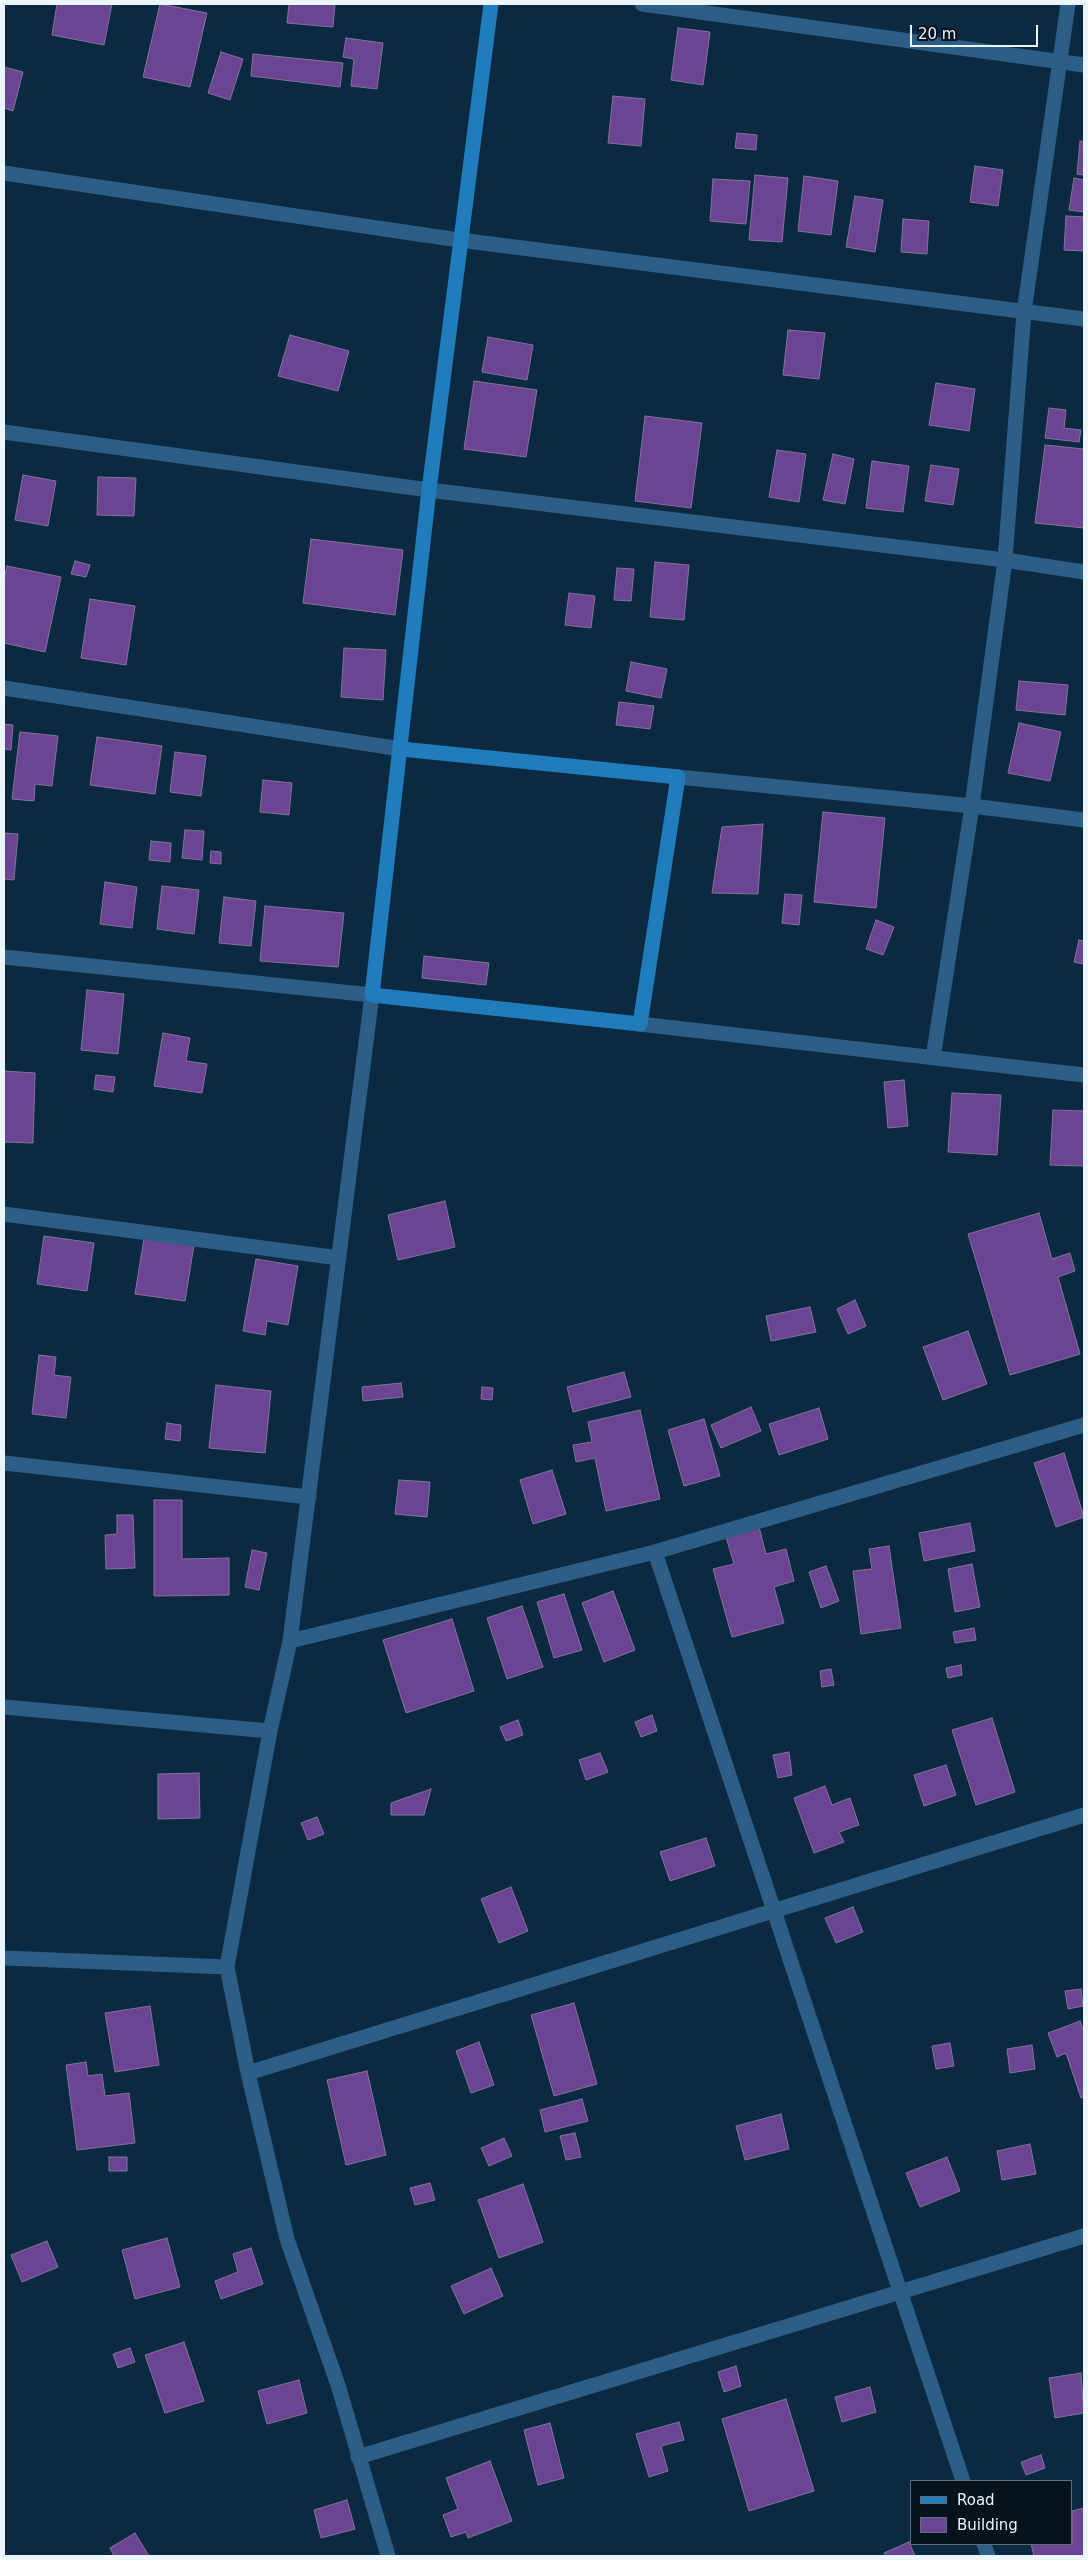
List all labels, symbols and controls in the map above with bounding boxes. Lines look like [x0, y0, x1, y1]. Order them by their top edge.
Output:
scale bar [913, 15, 1040, 47]
text: 20 m [918, 25, 956, 43]
legend [910, 2480, 1073, 2545]
text: Road [957, 2491, 995, 2509]
text: Building [957, 2516, 1018, 2534]

